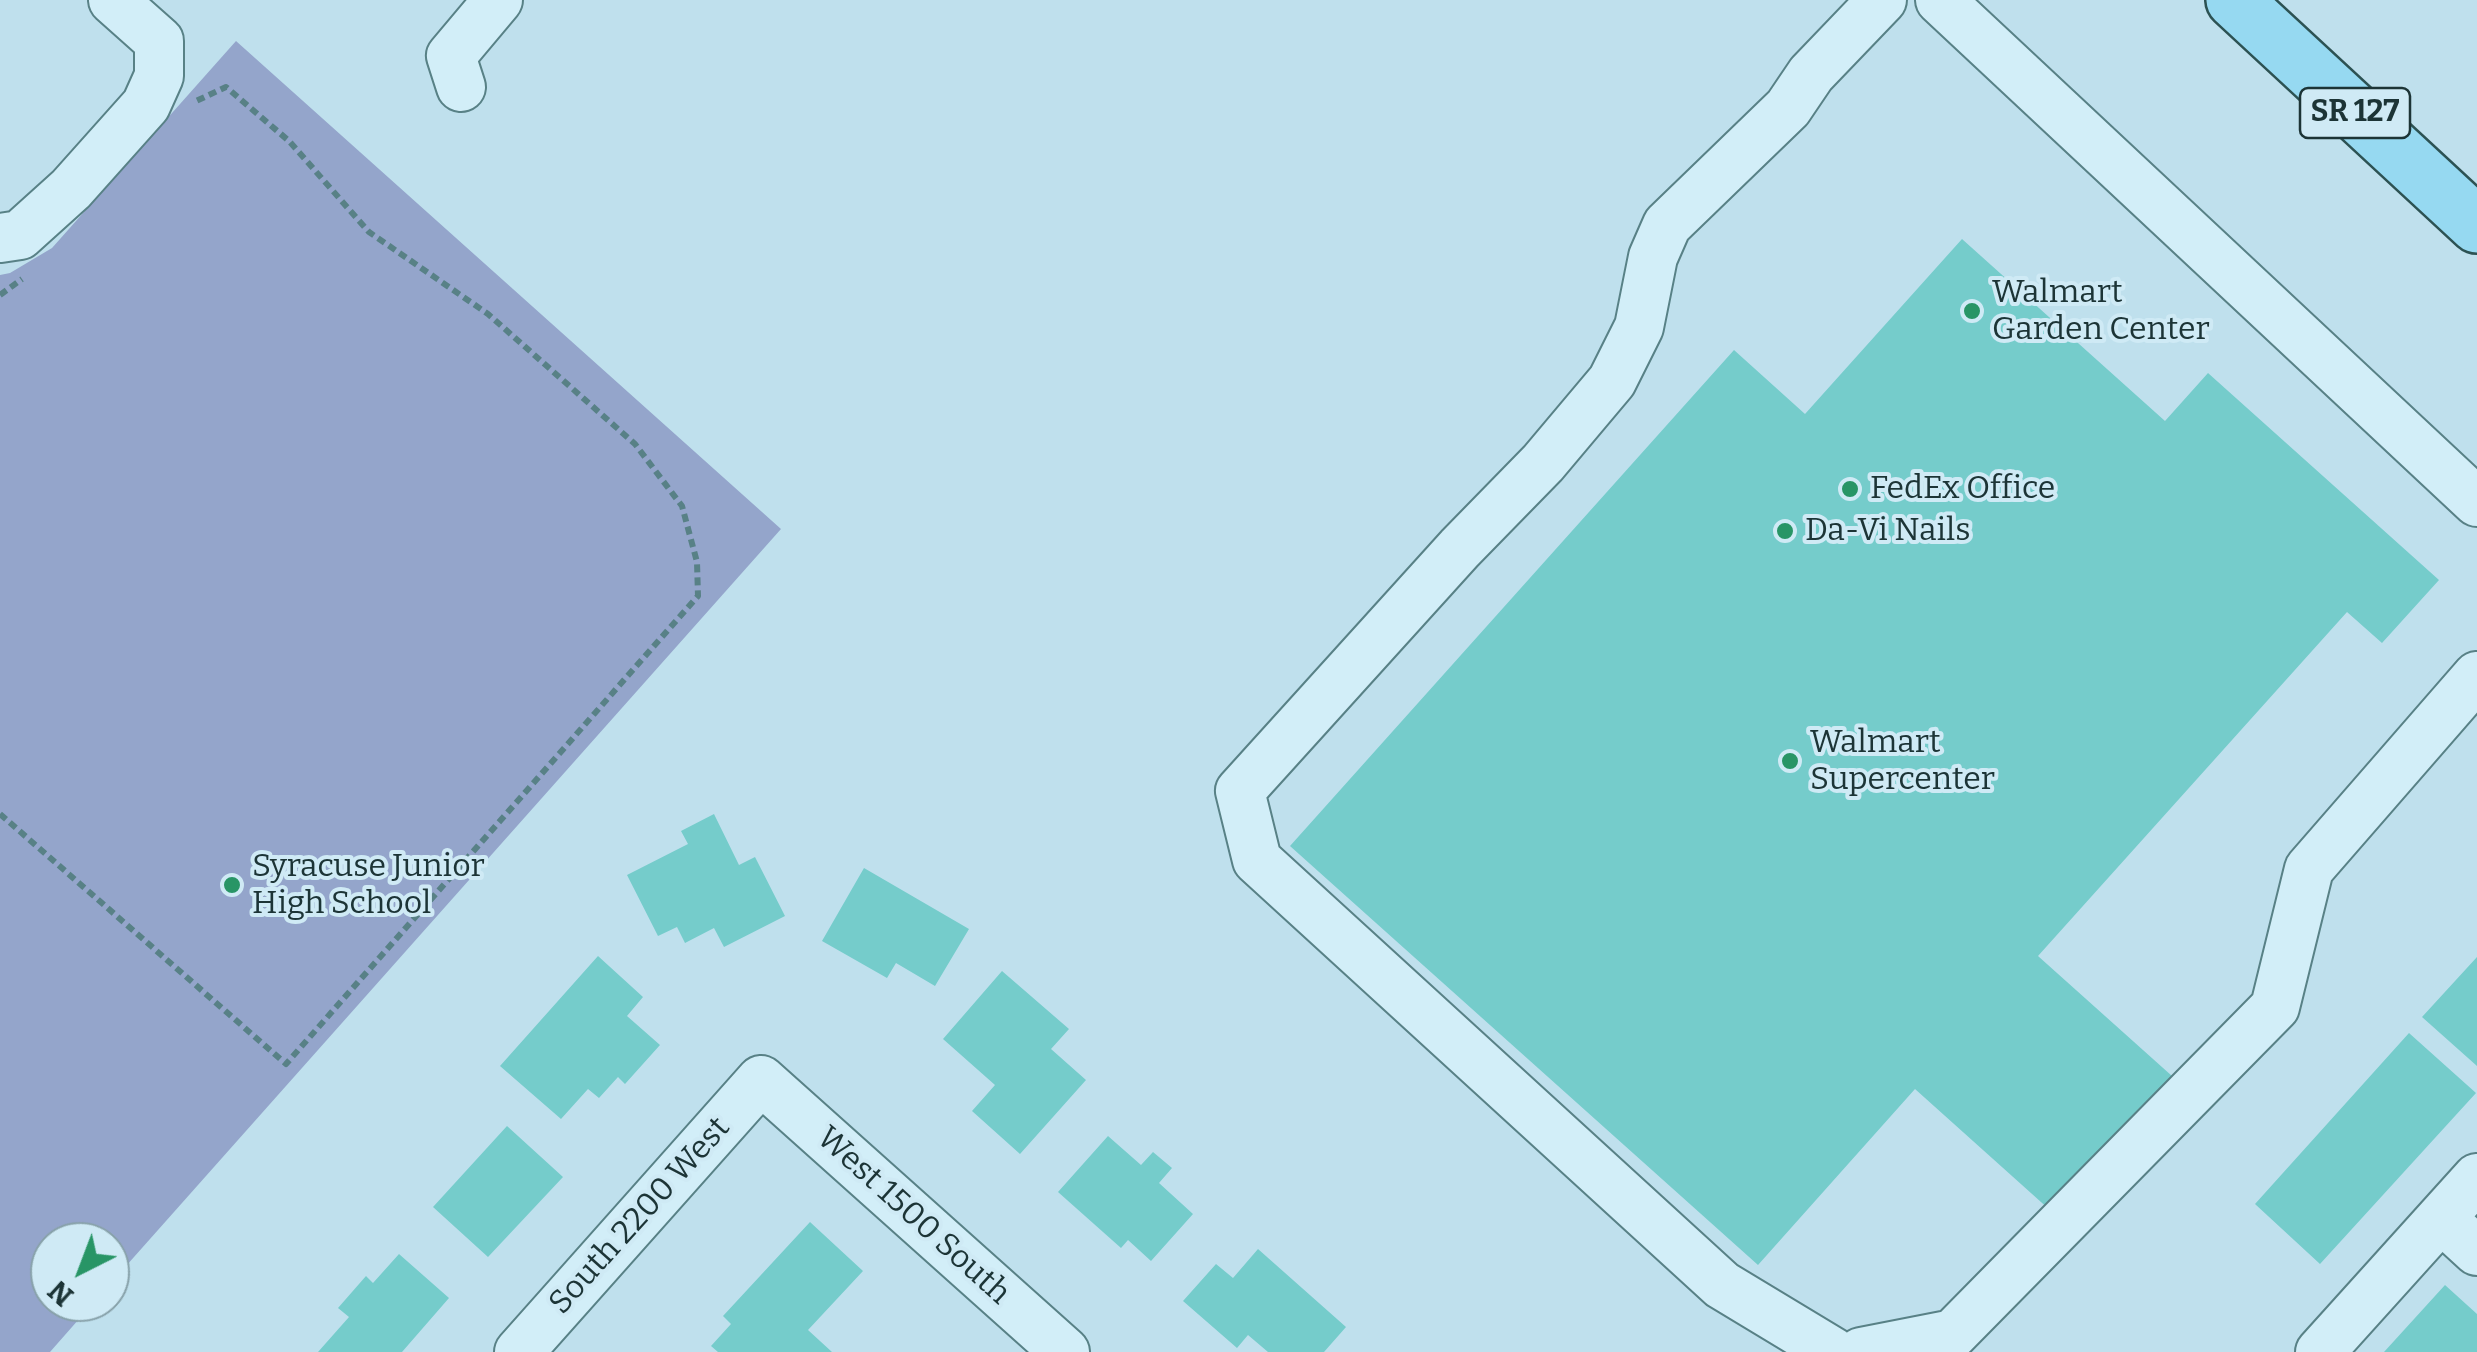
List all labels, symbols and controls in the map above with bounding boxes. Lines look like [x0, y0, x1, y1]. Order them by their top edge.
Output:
road number: SR 127 [2300, 88, 2410, 138]
place label: Walmart Garden Center [1992, 274, 2210, 349]
marker: Walmart Garden Center [1961, 300, 1983, 322]
place label: FedEx Office [1870, 470, 2055, 508]
marker: FedEx Office [1839, 478, 1861, 500]
place label: Da-Vi Nails [1805, 512, 1971, 550]
marker: Da-Vi Nails [1774, 520, 1796, 542]
place label: Walmart Supercenter [1810, 724, 1995, 799]
marker: Walmart Supercenter [1779, 750, 1801, 772]
place label: Syracuse Junior High School [252, 848, 485, 923]
marker: Syracuse Junior High School [221, 874, 243, 896]
street label: South 2200 West [542, 1110, 738, 1322]
street label: West 1500 South [808, 1119, 1018, 1313]
north arrow [30, 1222, 130, 1322]
text: N [42, 1274, 80, 1313]

